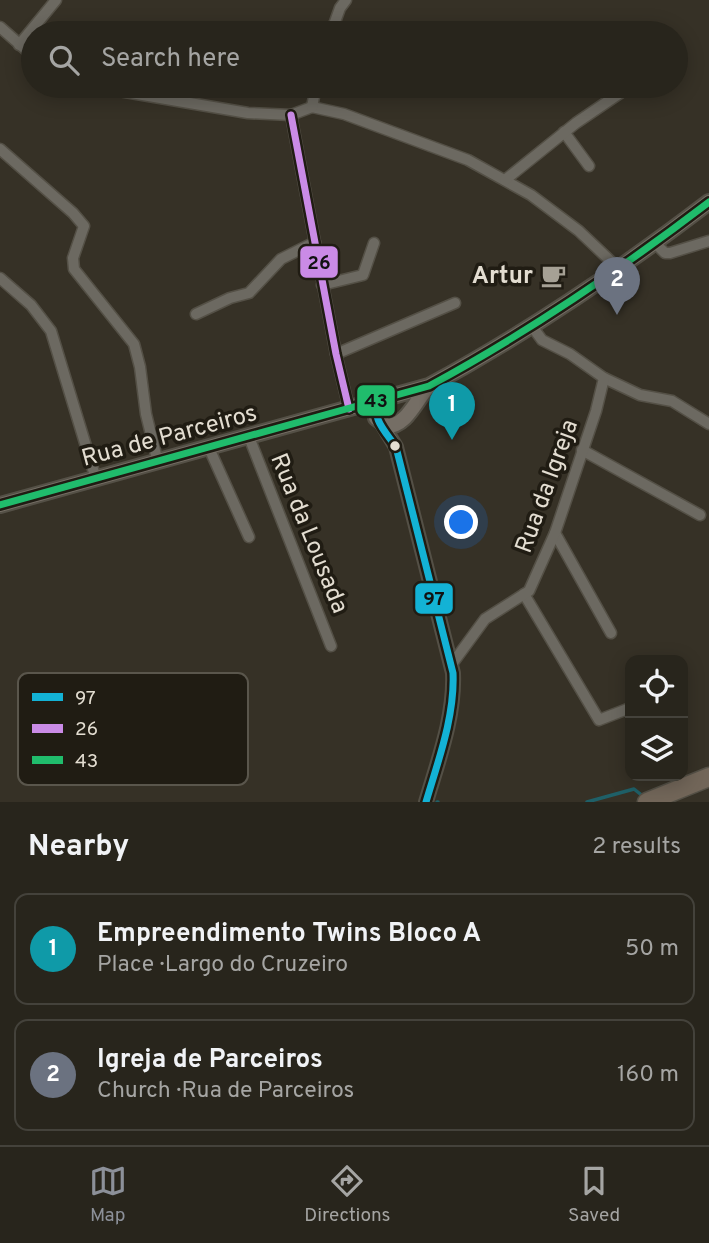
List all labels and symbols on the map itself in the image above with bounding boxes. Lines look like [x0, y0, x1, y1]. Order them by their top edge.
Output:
line badge: 26 [299, 245, 339, 279]
text: 26 [307, 252, 331, 276]
pin: 2 [594, 257, 640, 315]
cafe icon: Artur [539, 261, 567, 289]
place label: Artur [472, 262, 533, 292]
pin: 1 [429, 382, 475, 440]
line badge: 43 [356, 384, 396, 417]
text: 43 [364, 390, 388, 414]
street label: Rua de Parceiros [79, 399, 260, 475]
street label: Rua da Igreja [510, 416, 586, 558]
unlabelled marker [388, 439, 402, 453]
street label: Rua da Lousada [262, 449, 354, 618]
your location [444, 505, 478, 539]
line badge: 97 [414, 582, 454, 615]
text: 97 [423, 588, 445, 612]
legend [18, 673, 248, 785]
text: 97 [75, 687, 96, 711]
text: 26 [75, 718, 98, 742]
text: 43 [75, 750, 98, 774]

